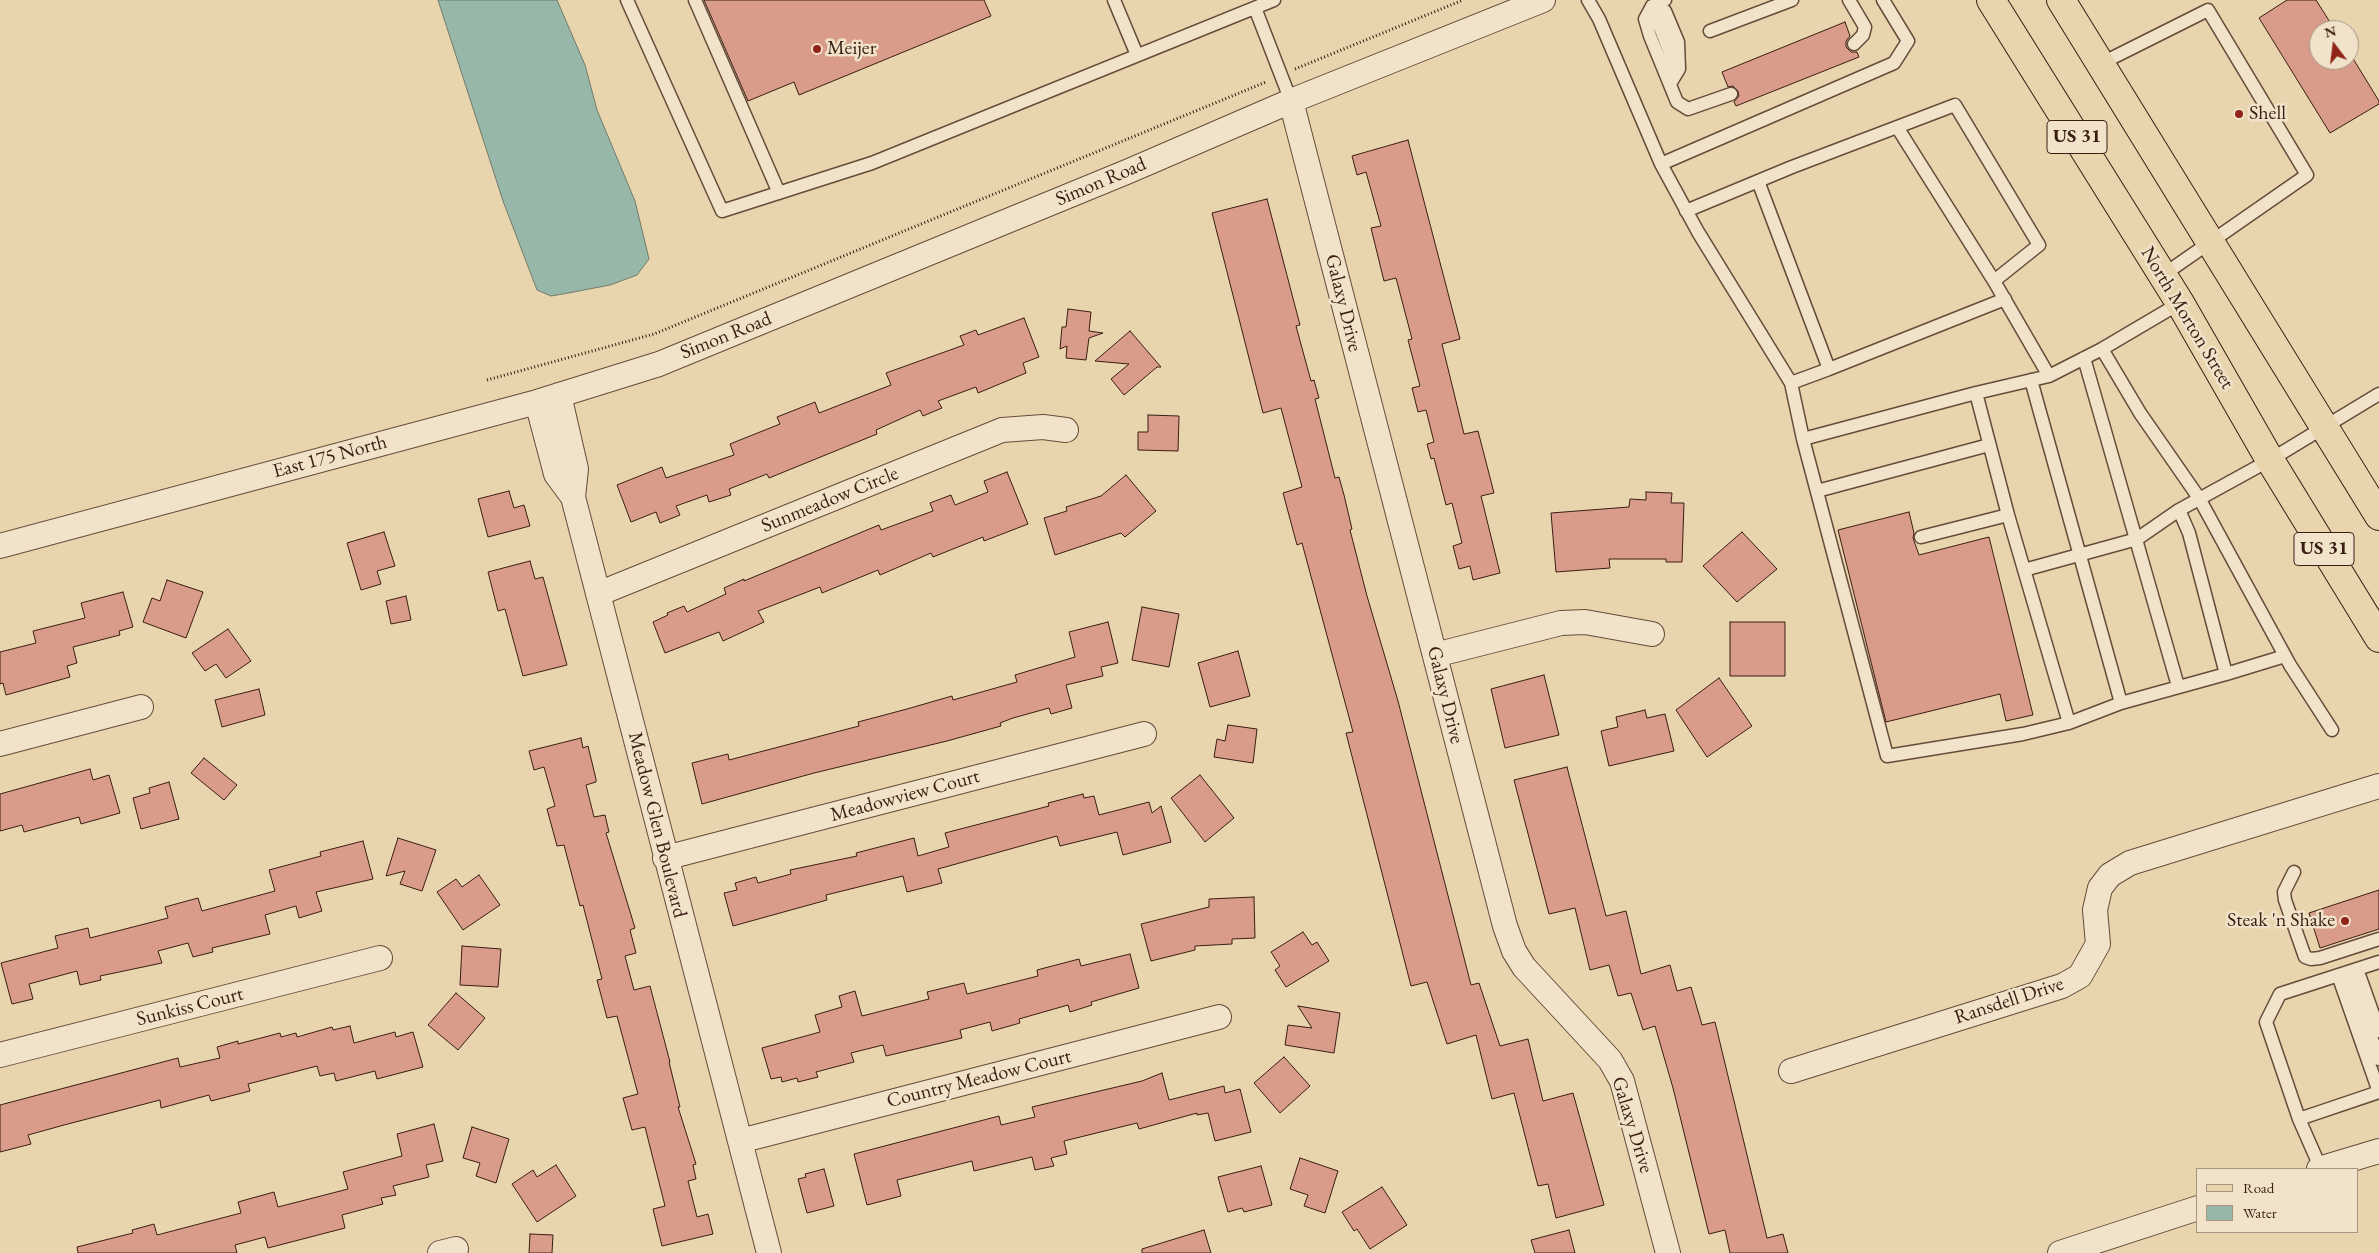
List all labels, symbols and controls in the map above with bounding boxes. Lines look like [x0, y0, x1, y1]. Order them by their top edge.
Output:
north arrow [2309, 20, 2359, 70]
text: N [2323, 21, 2338, 42]
place label: Meijer [827, 37, 876, 61]
marker: Meijer [811, 43, 823, 55]
place label: Shell [2249, 102, 2286, 126]
marker: Shell [2233, 108, 2245, 120]
road number: US 31 [2047, 120, 2107, 154]
street label: Simon Road [1052, 152, 1150, 212]
street label: North Morton Street [2135, 242, 2239, 394]
street label: Galaxy Drive [1319, 252, 1367, 354]
street label: Simon Road [677, 307, 775, 365]
street label: East 175 North [270, 430, 390, 484]
street label: Sunmeadow Circle [758, 462, 902, 538]
road number: US 31 [2294, 532, 2354, 566]
street label: Galaxy Drive [1421, 644, 1469, 746]
street label: Meadow Glen Boulevard [622, 730, 692, 920]
street label: Meadowview Court [828, 765, 982, 827]
place label: Steak 'n Shake [2227, 909, 2335, 933]
marker: Steak 'n Shake [2339, 915, 2351, 927]
street label: Ransdell Drive [1951, 972, 2067, 1030]
street label: Sunkiss Court [134, 982, 246, 1032]
street label: Country Meadow Court [884, 1044, 1074, 1114]
street label: Galaxy Drive [1606, 1074, 1658, 1176]
legend [2196, 1168, 2359, 1233]
text: Road [2243, 1178, 2274, 1197]
text: Water [2243, 1203, 2277, 1222]

